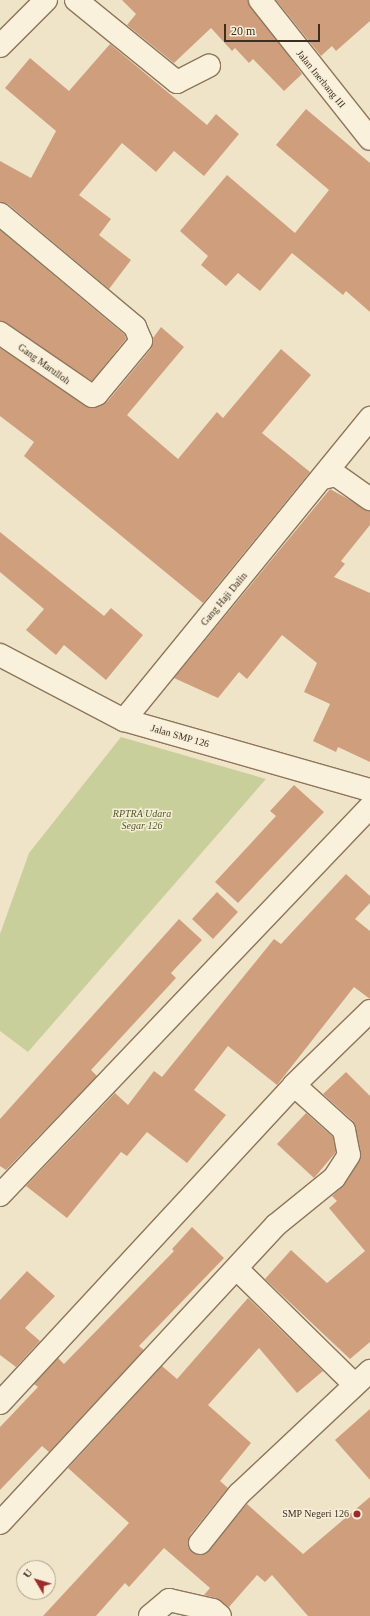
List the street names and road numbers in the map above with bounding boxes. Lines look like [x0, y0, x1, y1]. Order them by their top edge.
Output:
street label: Jalan Inerbang III [294, 48, 348, 110]
street label: Gang Marulloh [16, 341, 72, 387]
street label: Gang Haji Dalin [198, 570, 250, 628]
street label: Jalan SMP 126 [149, 722, 211, 750]

